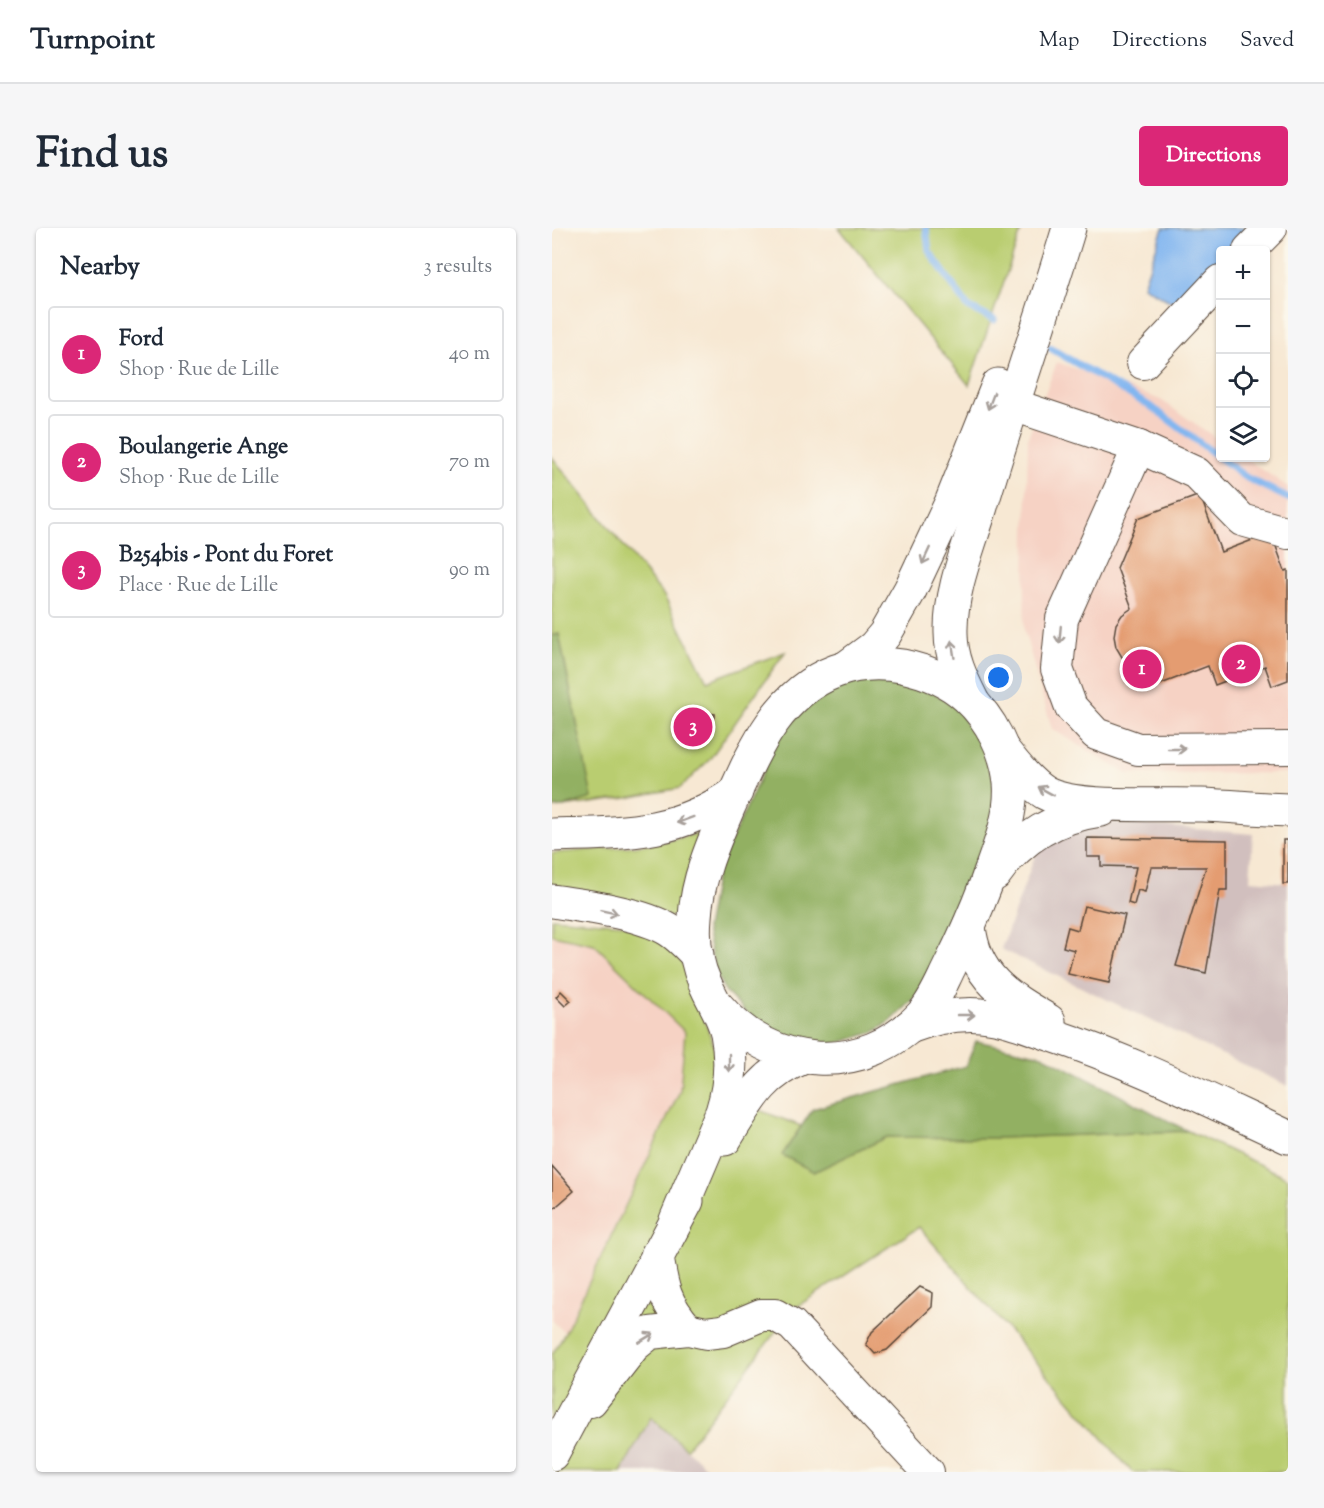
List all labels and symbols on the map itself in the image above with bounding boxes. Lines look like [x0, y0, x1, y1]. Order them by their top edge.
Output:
one-way arrow [985, 391, 996, 410]
one-way arrow [920, 547, 932, 565]
one-way arrow [1054, 624, 1065, 644]
one-way arrow [947, 640, 958, 660]
pin: 2 [1222, 642, 1260, 686]
pin: 1 [1122, 646, 1162, 692]
your location [984, 663, 1013, 692]
pin: 3 [674, 704, 712, 750]
one-way arrow [1166, 743, 1186, 755]
one-way arrow [1038, 785, 1056, 796]
one-way arrow [676, 815, 695, 826]
one-way arrow [600, 906, 619, 918]
one-way arrow [955, 1009, 975, 1021]
one-way arrow [723, 1053, 735, 1073]
one-way arrow [637, 1332, 654, 1344]

